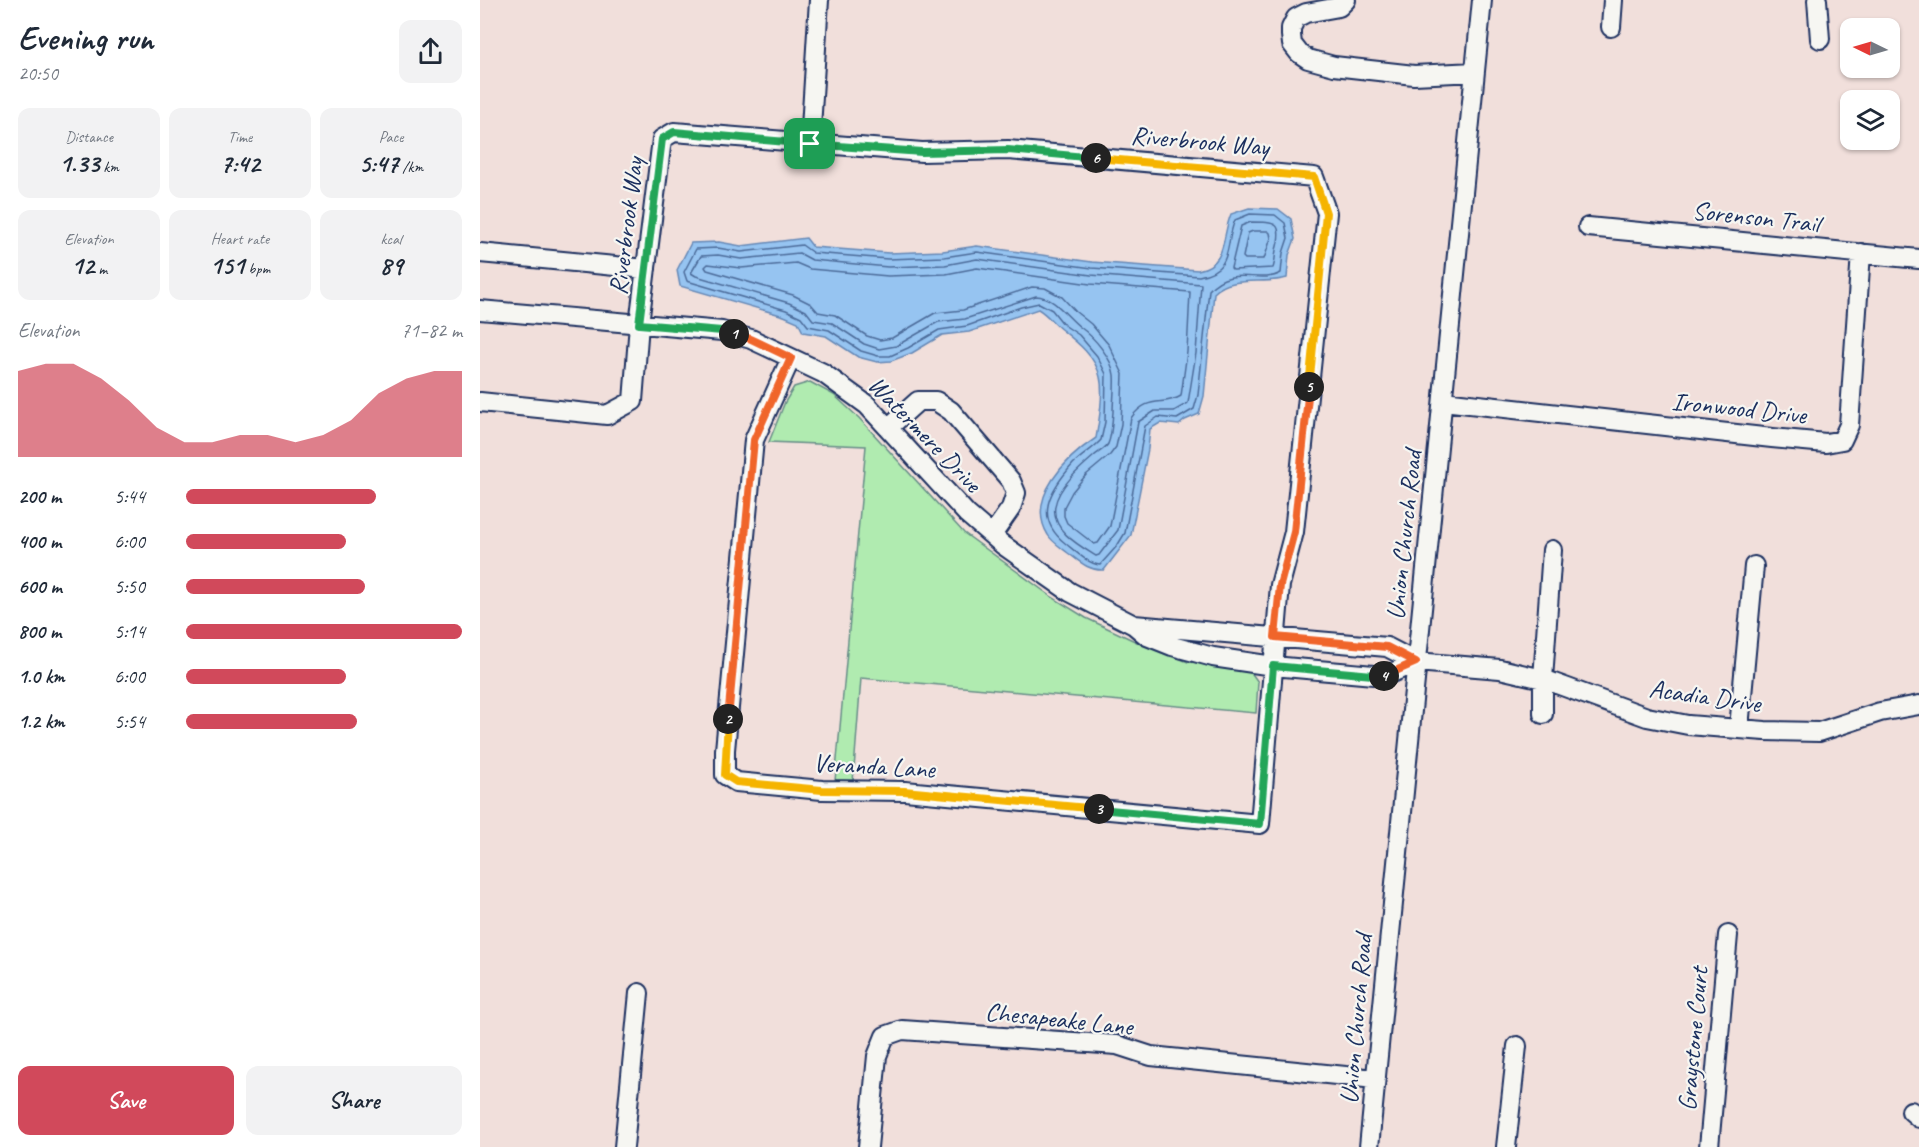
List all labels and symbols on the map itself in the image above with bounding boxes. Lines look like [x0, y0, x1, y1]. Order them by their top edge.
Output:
north arrow [1840, 18, 1900, 78]
pin [784, 118, 835, 169]
street label: Riverbrook Way [1130, 119, 1272, 164]
pin: 6 [1081, 143, 1111, 173]
street label: Riverbrook Way [601, 153, 651, 297]
street label: Sorenson Trail [1691, 194, 1826, 241]
pin: 1 [719, 319, 749, 349]
street label: Watermere Drive [861, 369, 990, 500]
pin: 5 [1294, 372, 1324, 402]
street label: Ironwood Drive [1670, 385, 1809, 432]
street label: Union Church Road [1379, 445, 1430, 621]
pin: 4 [1369, 661, 1399, 691]
street label: Acadia Drive [1647, 672, 1764, 720]
pin: 2 [713, 704, 743, 734]
street label: Veranda Lane [812, 746, 937, 786]
pin: 3 [1084, 794, 1114, 824]
street label: Union Church Road [1332, 929, 1380, 1105]
street label: Graystone Court [1670, 963, 1716, 1112]
street label: Chesapeake Lane [984, 995, 1137, 1043]

